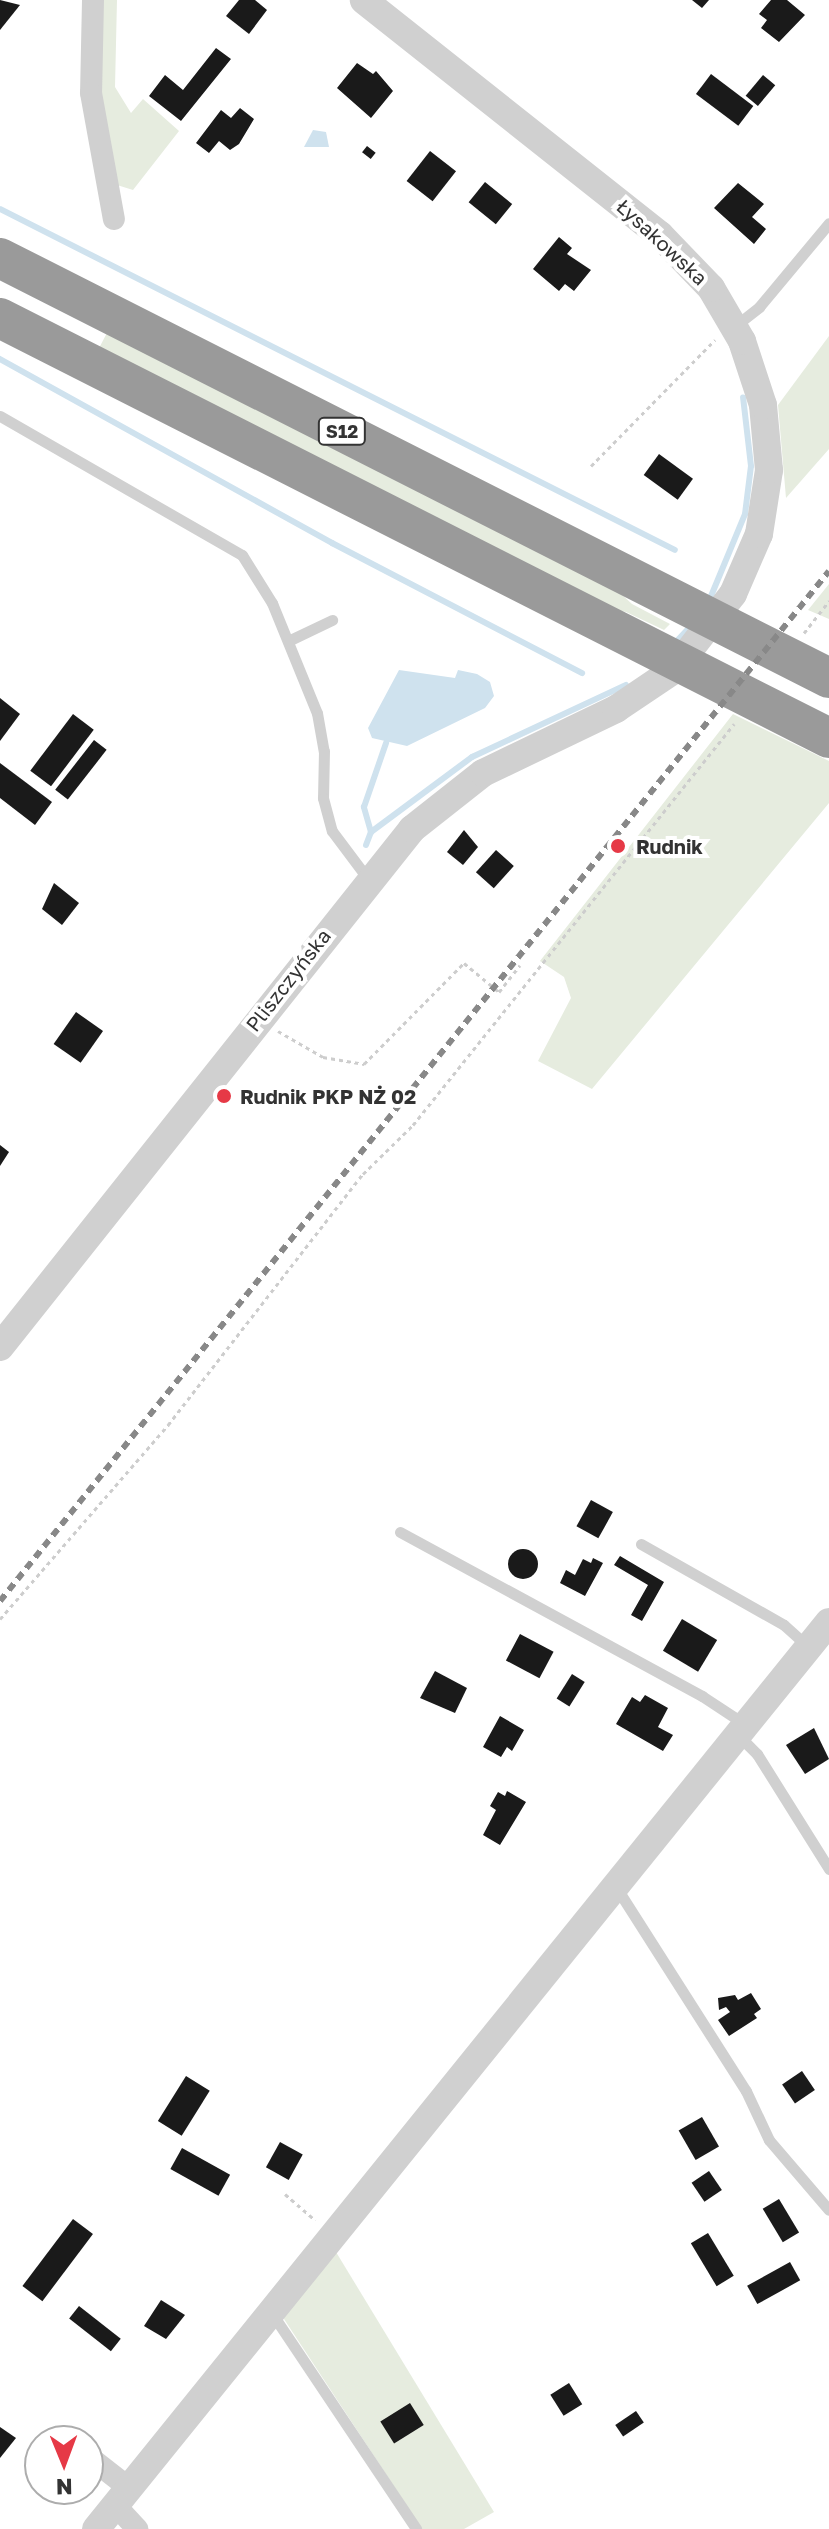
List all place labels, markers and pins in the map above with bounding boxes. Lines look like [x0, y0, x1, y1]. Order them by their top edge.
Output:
place label: Rudnik [636, 834, 703, 858]
marker: Rudnik [607, 835, 629, 857]
place label: Rudnik PKP NŻ 02 [240, 1084, 416, 1108]
marker: Rudnik PKP NŻ 02 [215, 1087, 233, 1105]

